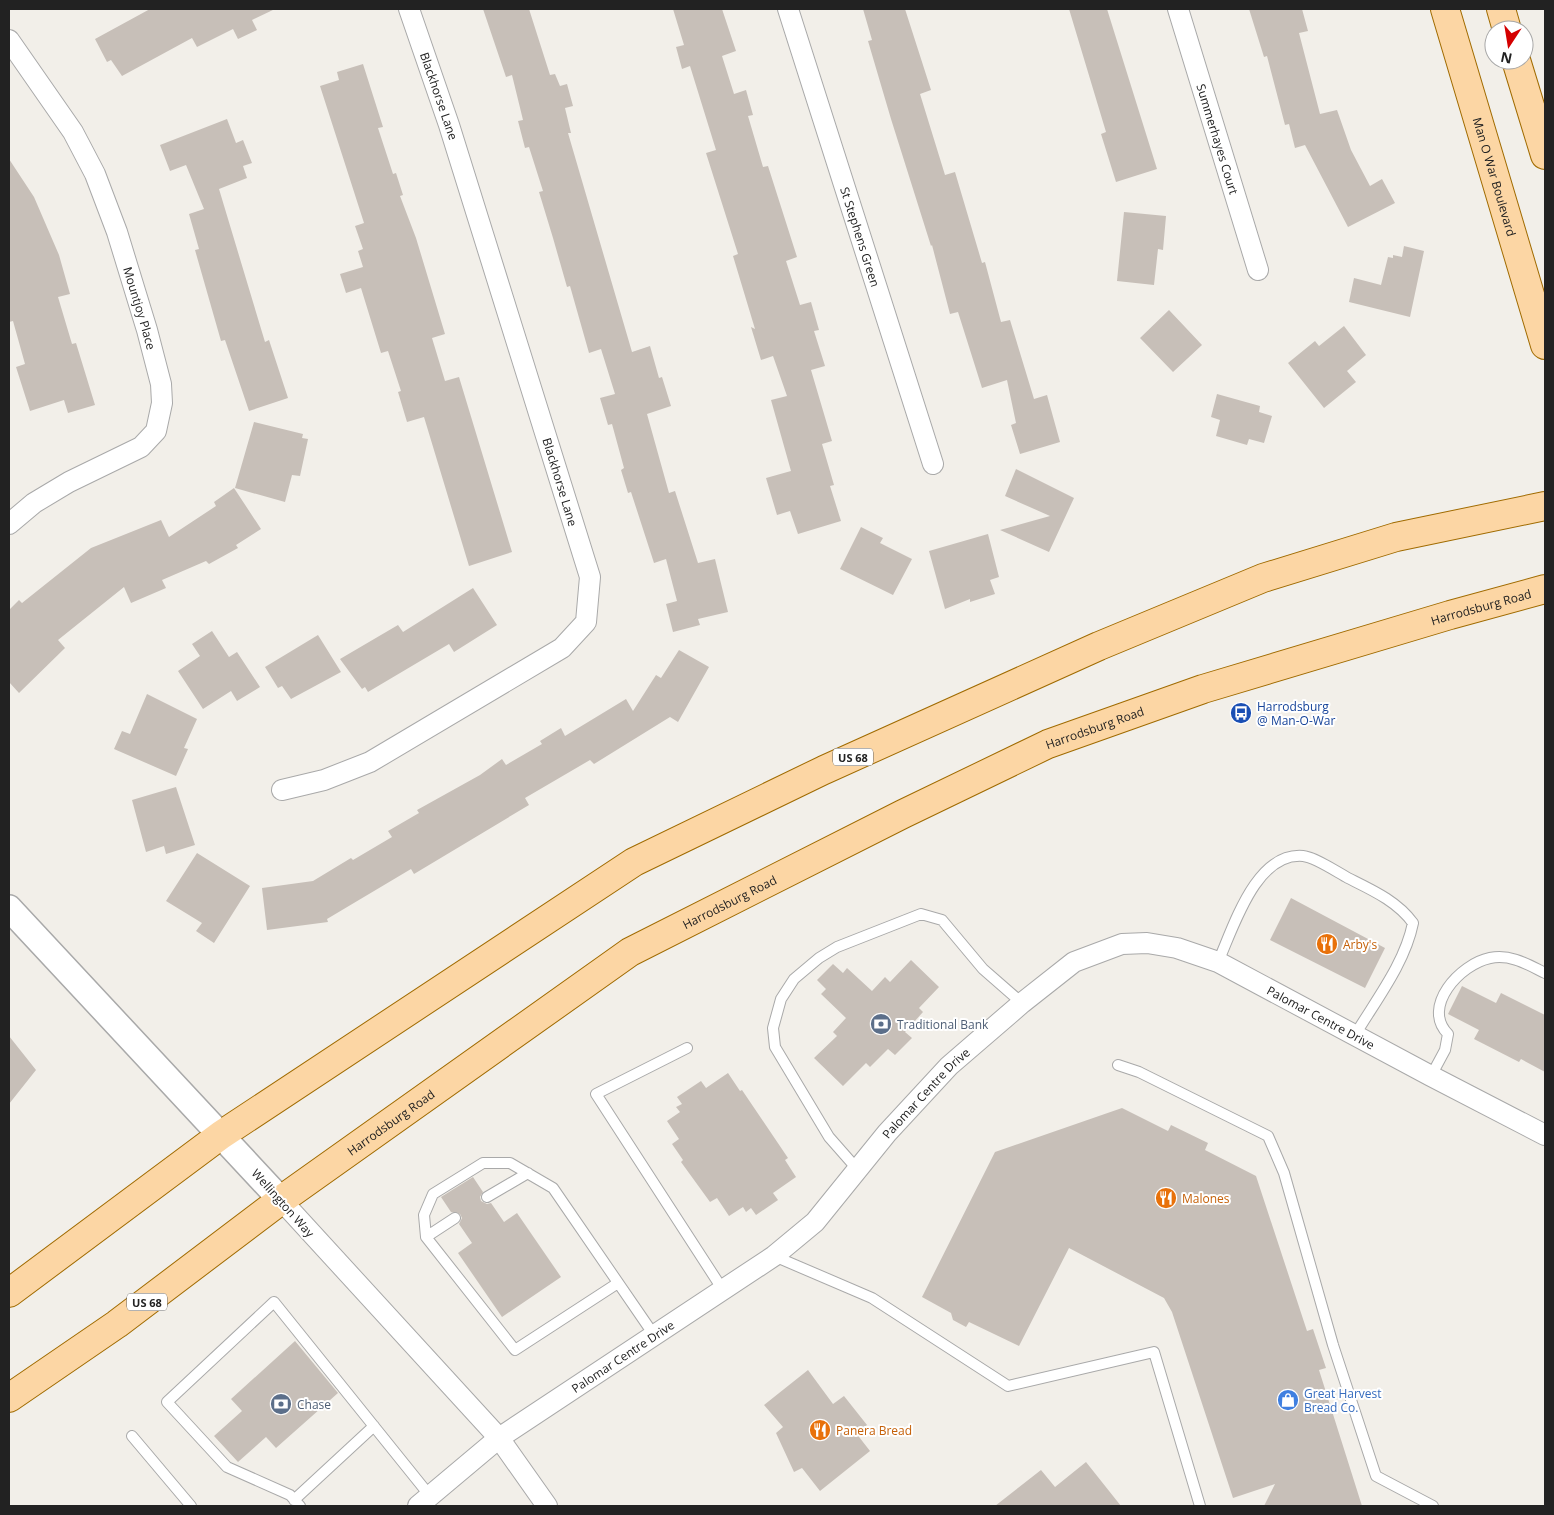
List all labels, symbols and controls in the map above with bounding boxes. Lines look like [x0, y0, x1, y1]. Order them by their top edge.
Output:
north arrow [1484, 20, 1534, 70]
text: N [1499, 48, 1514, 69]
street label: Blackhorse Lane [416, 50, 462, 142]
street label: Summerhayes Court [1193, 82, 1243, 196]
street label: Man O War Boulevard [1469, 115, 1521, 238]
street label: St Stephens Green [837, 185, 884, 289]
street label: Mountjoy Place [120, 264, 160, 352]
street label: Blackhorse Lane [538, 436, 582, 529]
street label: Harrodsburg Road [1429, 585, 1533, 629]
place label: Harrodsburg @ Man-O-War [1257, 698, 1336, 729]
bus stop icon: Harrodsburg @ Man-O-War [1229, 701, 1253, 725]
street label: Harrodsburg Road [1043, 702, 1146, 753]
road number: US 68 [833, 749, 873, 766]
street label: Harrodsburg Road [679, 871, 779, 933]
restaurant icon: Arby's [1315, 932, 1339, 956]
place label: Arby's [1343, 936, 1377, 953]
street label: Palomar Centre Drive [1264, 981, 1378, 1053]
bank icon: Traditional Bank [869, 1012, 893, 1036]
place label: Traditional Bank [897, 1016, 989, 1033]
street label: Palomar Centre Drive [878, 1043, 973, 1142]
street label: Harrodsburg Road [344, 1085, 438, 1159]
street label: Wellington Way [248, 1165, 319, 1242]
restaurant icon: Malones [1154, 1186, 1178, 1210]
place label: Malones [1182, 1190, 1230, 1207]
road number: US 68 [127, 1294, 167, 1310]
street label: Palomar Centre Drive [568, 1316, 678, 1396]
place label: Great Harvest Bread Co. [1304, 1385, 1382, 1416]
shop icon: Great Harvest Bread Co. [1276, 1388, 1300, 1412]
bank icon: Chase [269, 1392, 293, 1416]
place label: Chase [297, 1396, 331, 1413]
restaurant icon: Panera Bread [808, 1418, 832, 1442]
place label: Panera Bread [836, 1422, 912, 1439]

